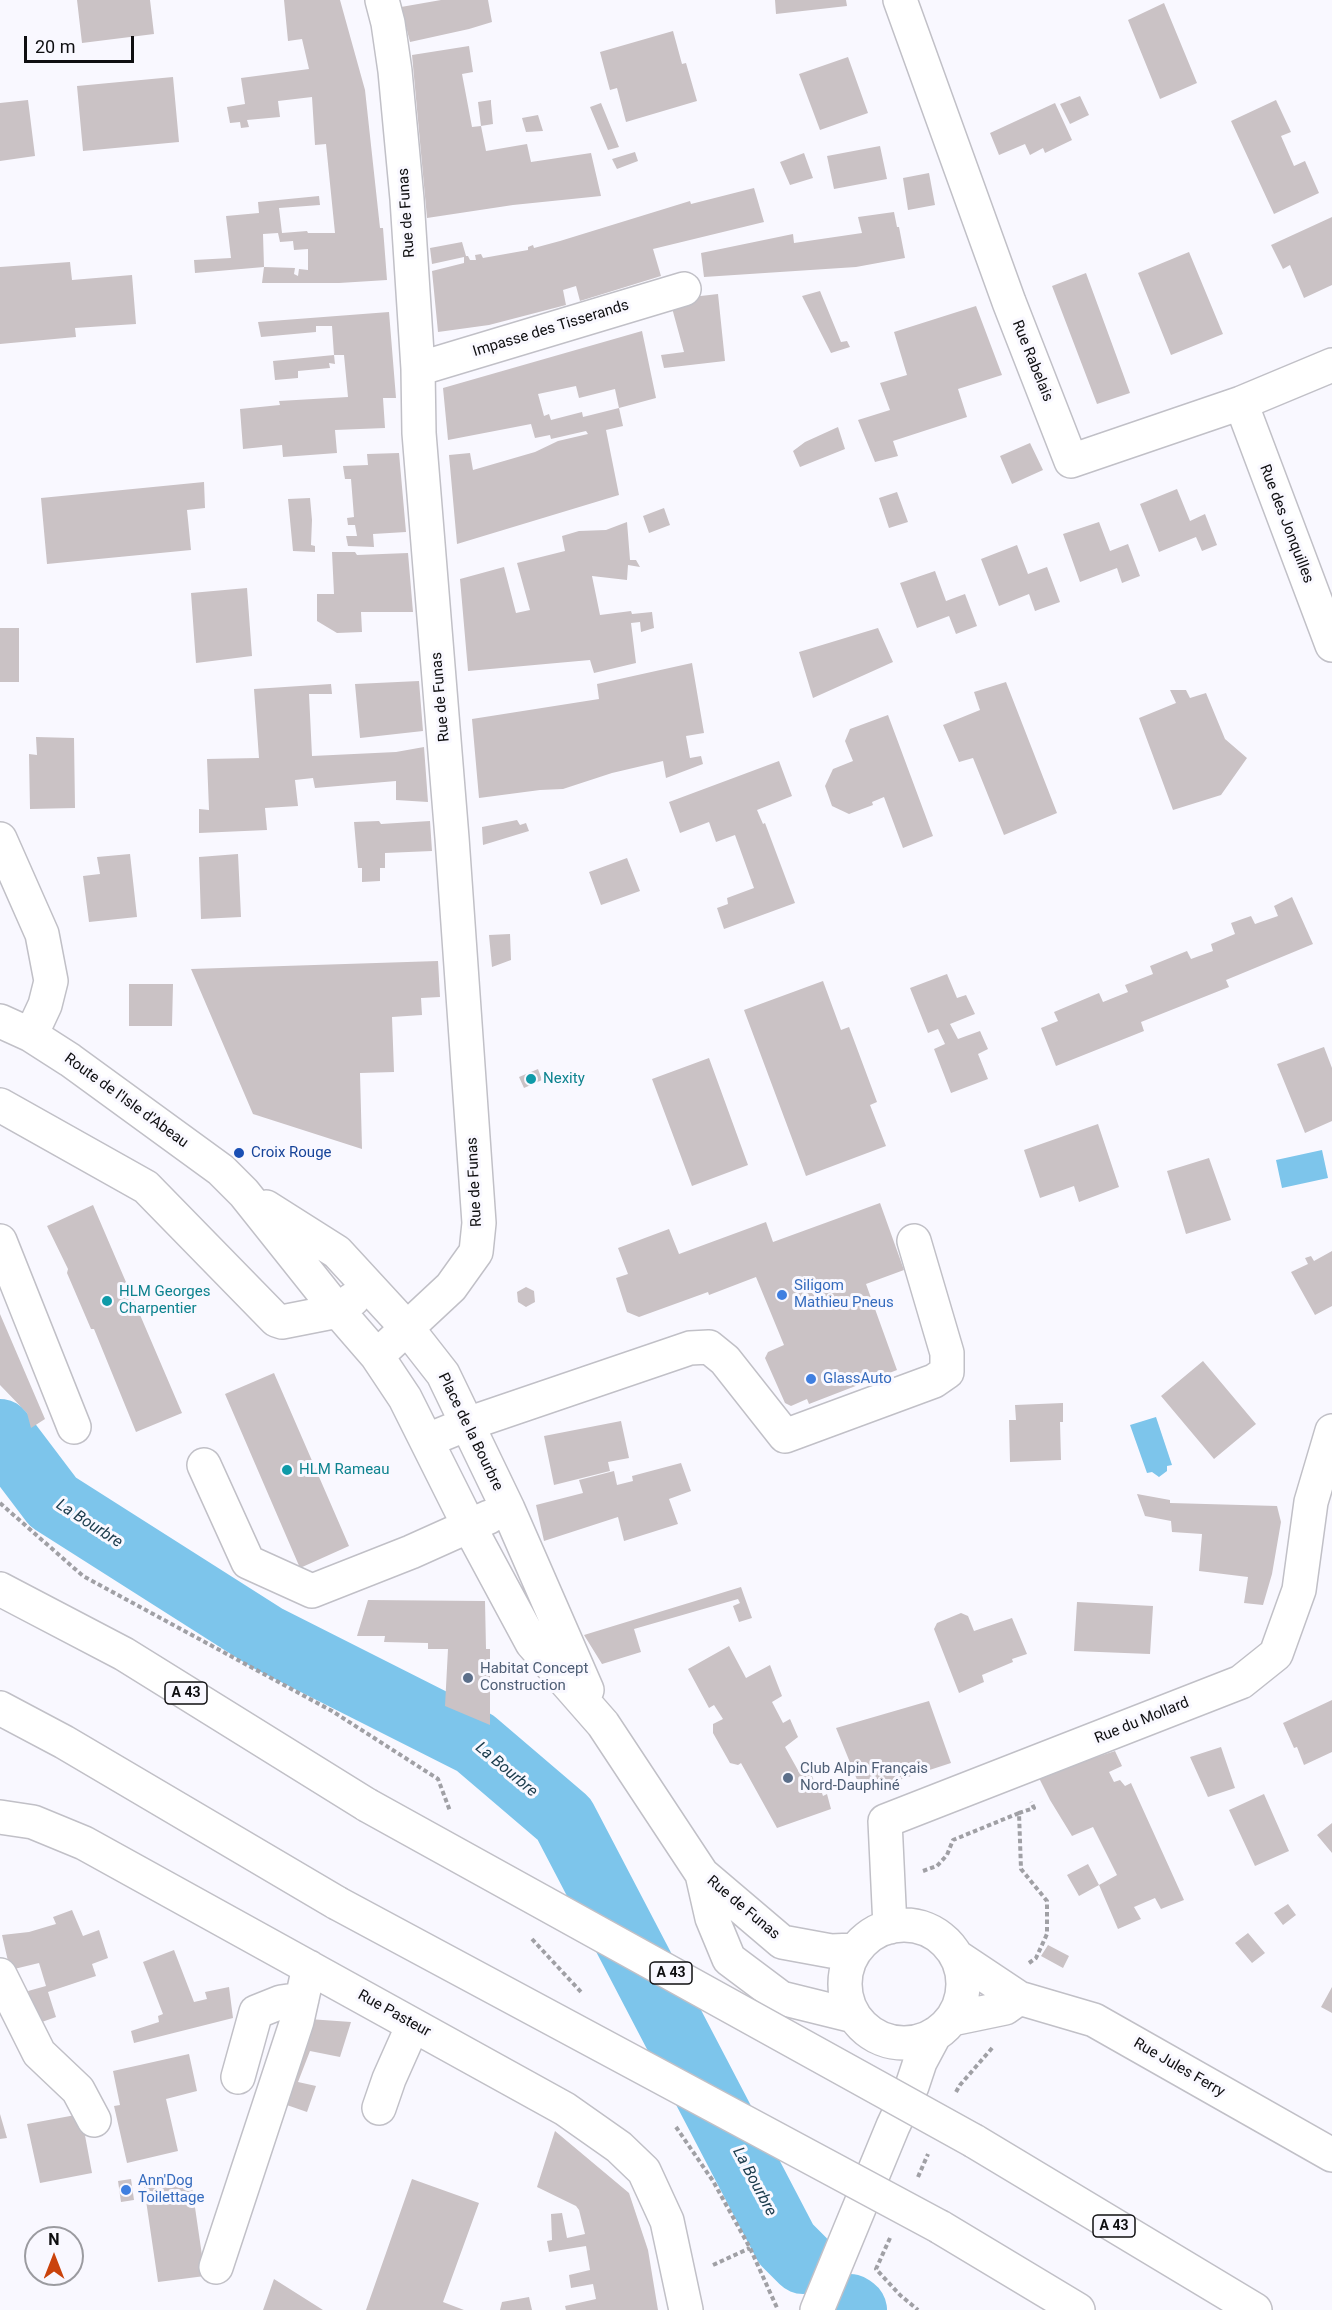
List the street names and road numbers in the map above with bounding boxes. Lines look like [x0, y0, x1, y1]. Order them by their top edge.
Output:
street label: Rue de Funas [395, 168, 419, 258]
street label: Impasse des Tisserands [471, 297, 631, 361]
street label: Rue Rabelais [1008, 318, 1056, 404]
street label: Rue des Jonquilles [1255, 462, 1317, 586]
street label: Rue de Funas [428, 651, 454, 743]
street label: Route de l'Isle d'Abeau [60, 1050, 192, 1152]
street label: Rue de Funas [464, 1137, 486, 1227]
street label: Place de la Bourbre [434, 1370, 506, 1494]
road number: A 43 [165, 1682, 207, 1704]
street label: Rue du Mollard [1092, 1694, 1192, 1748]
street label: Rue de Funas [703, 1872, 783, 1944]
road number: A 43 [650, 1962, 692, 1984]
street label: Rue Pasteur [354, 1987, 434, 2041]
street label: Rue Jules Ferry [1130, 2035, 1228, 2101]
road number: A 43 [1093, 2215, 1135, 2237]

